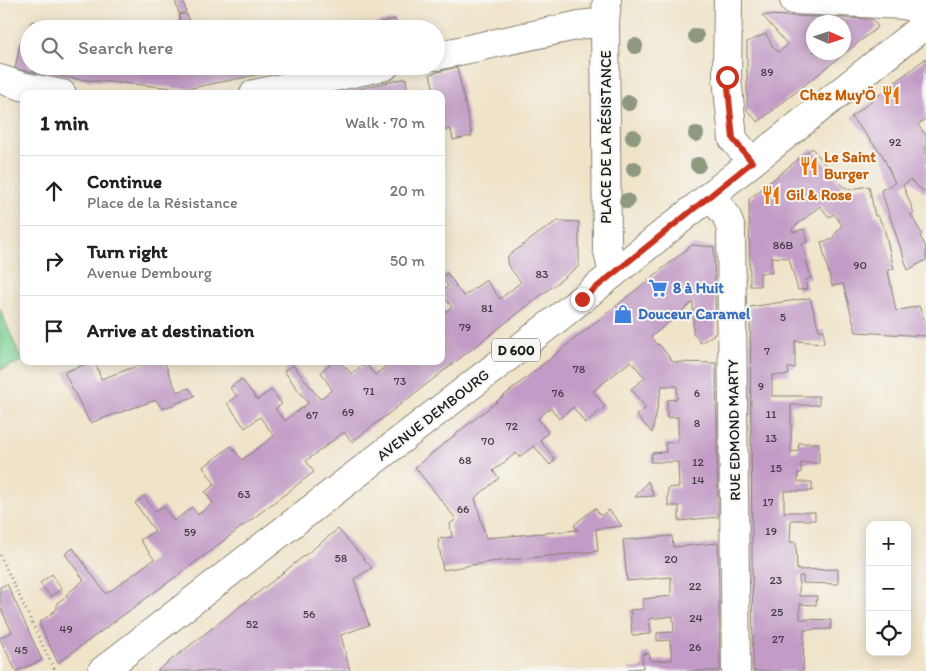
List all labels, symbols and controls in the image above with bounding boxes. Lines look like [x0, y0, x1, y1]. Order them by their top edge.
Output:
north arrow [806, 15, 851, 60]
search box [20, 20, 445, 75]
icon: search [38, 34, 66, 62]
text: Search here [78, 36, 173, 59]
street label: PLACE DE LA RÉSISTANCE [597, 50, 615, 224]
house number: 89 [761, 65, 773, 79]
route start [716, 66, 739, 89]
restaurant icon: Chez Muy'Ö [880, 84, 902, 106]
place label: Chez Muy'Ö [800, 86, 876, 105]
text: 1 min [40, 110, 89, 135]
text: Walk · 70 m [345, 113, 425, 132]
house number: 92 [889, 135, 902, 149]
place label: Le Saint Burger [824, 148, 876, 184]
restaurant icon: Le Saint Burger [798, 155, 820, 177]
text: Continue [87, 170, 162, 193]
icon: ahead [40, 177, 68, 205]
text: 20 m [390, 181, 425, 200]
restaurant icon: Gil & Rose [760, 184, 782, 206]
place label: Gil & Rose [786, 186, 852, 204]
text: Place de la Résistance [87, 193, 238, 212]
house number: 86B [773, 238, 794, 252]
text: Turn right [87, 240, 168, 263]
icon: right [40, 247, 68, 275]
text: 50 m [390, 251, 425, 270]
house number: 90 [853, 258, 867, 272]
text: Avenue Dembourg [87, 263, 212, 282]
house number: 83 [535, 267, 549, 281]
supermarket icon: 8 à Huit [647, 277, 669, 299]
place label: 8 à Huit [673, 279, 724, 297]
route end [571, 288, 594, 311]
house number: 81 [481, 301, 493, 315]
shop icon: Douceur Caramel [612, 303, 634, 325]
place label: Douceur Caramel [638, 305, 751, 323]
house number: 5 [780, 310, 786, 324]
icon: arrive [40, 317, 68, 345]
text: Arrive at destination [87, 319, 254, 342]
house number: 79 [459, 320, 471, 334]
road number: D 600 [492, 338, 540, 362]
house number: 7 [764, 344, 770, 358]
street label: RUE EDMOND MARTY [724, 359, 744, 501]
house number: 78 [573, 362, 586, 376]
street label: AVENUE DEMBOURG [373, 365, 493, 465]
house number: 73 [394, 374, 407, 388]
house number: 9 [758, 379, 764, 393]
house number: 71 [363, 384, 375, 398]
house number: 76 [552, 386, 564, 400]
house number: 6 [694, 386, 700, 400]
house number: 69 [342, 405, 354, 419]
house number: 11 [765, 407, 777, 421]
house number: 67 [306, 408, 318, 422]
house number: 8 [694, 416, 701, 430]
house number: 72 [506, 419, 519, 433]
house number: 13 [765, 431, 778, 445]
house number: 70 [481, 434, 495, 448]
house number: 68 [459, 453, 472, 467]
house number: 12 [692, 455, 705, 469]
house number: 15 [770, 461, 782, 475]
house number: 14 [692, 473, 704, 487]
house number: 63 [238, 487, 251, 501]
house number: 17 [762, 495, 774, 509]
house number: 66 [457, 502, 469, 516]
map controls [866, 521, 911, 656]
button: + [866, 521, 911, 566]
house number: 19 [765, 524, 777, 538]
house number: 59 [184, 525, 196, 539]
house number: 58 [335, 551, 348, 565]
house number: 20 [664, 552, 678, 566]
button: − [866, 566, 911, 611]
house number: 23 [770, 573, 783, 587]
house number: 22 [689, 579, 702, 593]
house number: 25 [771, 605, 783, 619]
house number: 56 [303, 607, 315, 621]
house number: 24 [689, 611, 703, 625]
button: locate [866, 611, 911, 656]
house number: 52 [246, 617, 259, 631]
house number: 49 [59, 622, 73, 636]
house number: 27 [772, 632, 784, 646]
house number: 26 [689, 640, 701, 654]
house number: 45 [14, 643, 28, 657]

